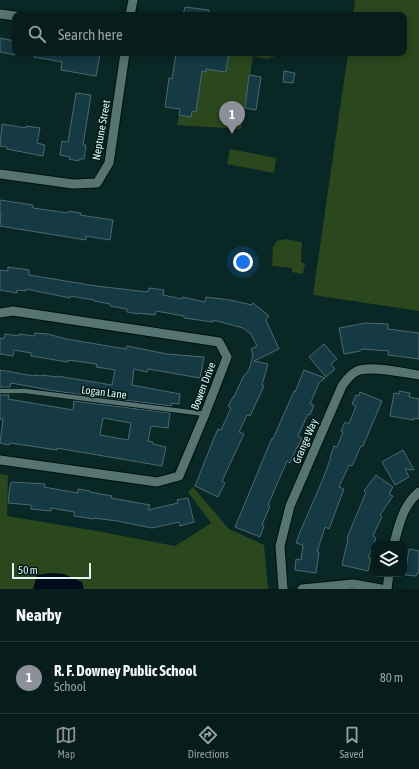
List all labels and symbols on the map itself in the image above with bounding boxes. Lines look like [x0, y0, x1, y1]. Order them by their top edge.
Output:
street label: Neptune Street [90, 99, 112, 161]
pin: 1 [219, 101, 245, 134]
your location [233, 252, 253, 272]
street label: Bowen Drive [188, 361, 218, 411]
street label: Logan Lane [81, 383, 127, 401]
street label: Grange Way [290, 416, 320, 465]
scale bar [12, 561, 91, 580]

